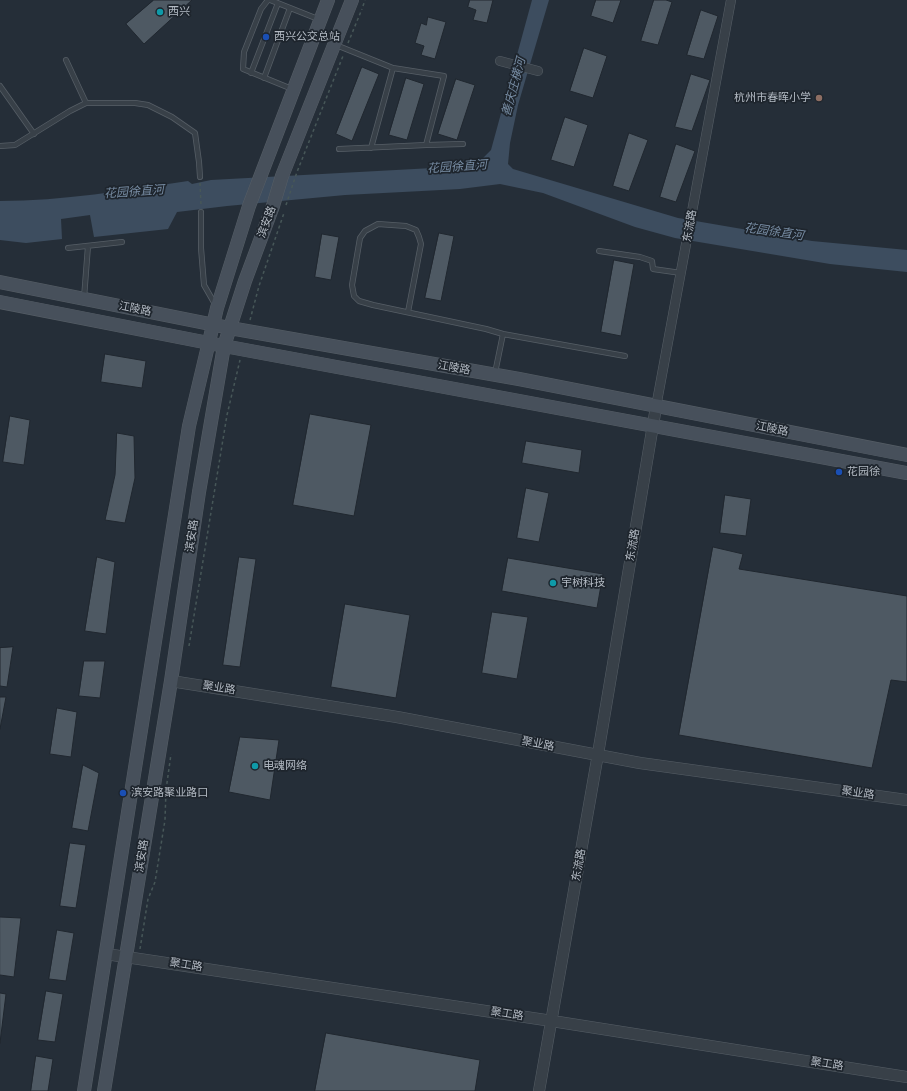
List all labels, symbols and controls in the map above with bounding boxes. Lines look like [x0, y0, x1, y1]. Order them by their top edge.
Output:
place label: 西兴 [168, 5, 190, 19]
marker: 西兴 [155, 7, 165, 17]
place label: 西兴公交总站 [274, 30, 340, 44]
marker: 西兴公交总站 [261, 32, 271, 42]
water label: 善庆庄横河 [499, 56, 529, 118]
place label: 杭州市春晖小学 [734, 91, 811, 105]
marker: 杭州市春晖小学 [814, 93, 824, 103]
water label: 花园徐直河 [427, 158, 487, 176]
water label: 花园徐直河 [104, 183, 164, 201]
street label: 滨安路 [255, 204, 279, 240]
street label: 东流路 [681, 209, 699, 243]
water label: 花园徐直河 [743, 221, 805, 243]
street label: 江陵路 [118, 299, 152, 319]
street label: 江陵路 [437, 359, 471, 377]
street label: 江陵路 [755, 419, 789, 439]
place label: 花园徐 [847, 465, 880, 479]
marker: 花园徐 [834, 467, 844, 477]
street label: 滨安路 [183, 519, 201, 553]
street label: 东流路 [624, 528, 642, 562]
place label: 宇树科技 [561, 576, 605, 590]
marker: 宇树科技 [548, 578, 558, 588]
street label: 聚业路 [202, 679, 236, 697]
street label: 聚业路 [521, 734, 555, 754]
place label: 电魂网络 [263, 759, 307, 773]
marker: 电魂网络 [250, 761, 260, 771]
street label: 聚业路 [841, 784, 875, 802]
place label: 滨安路聚业路口 [131, 786, 208, 800]
marker: 滨安路聚业路口 [118, 788, 128, 798]
street label: 滨安路 [133, 839, 151, 873]
street label: 东流路 [570, 848, 588, 882]
street label: 聚工路 [169, 956, 203, 974]
street label: 聚工路 [490, 1005, 524, 1023]
street label: 聚工路 [810, 1055, 844, 1073]

